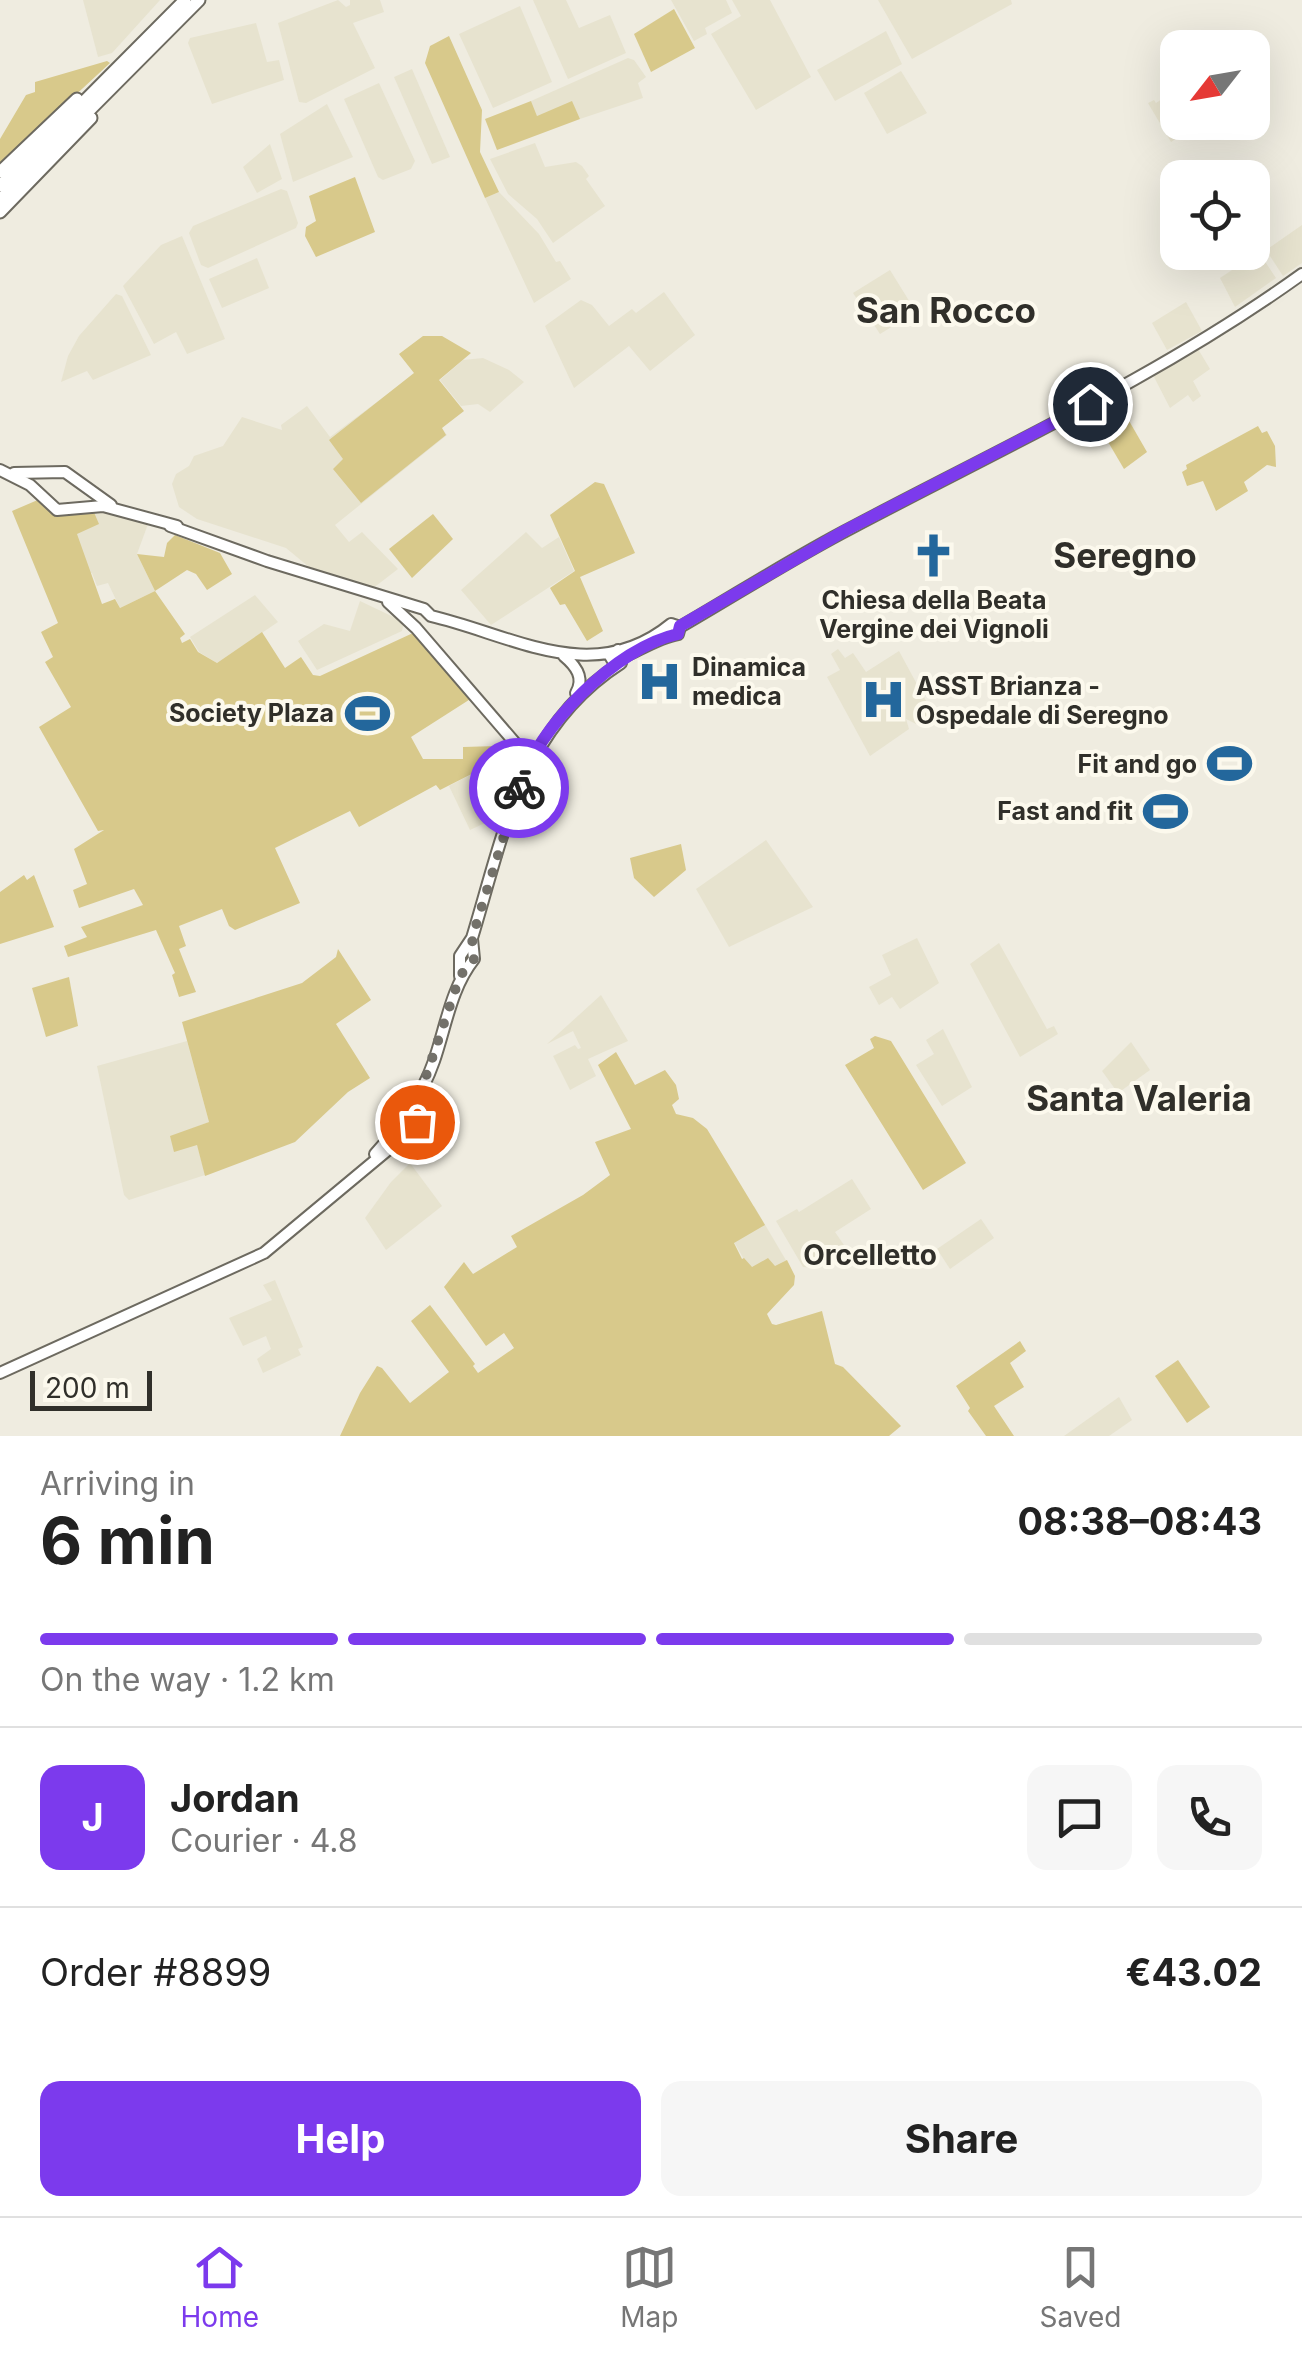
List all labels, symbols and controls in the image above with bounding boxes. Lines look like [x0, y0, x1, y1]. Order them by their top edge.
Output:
north arrow [1160, 30, 1270, 140]
map controls [1160, 30, 1270, 270]
button: locate [1160, 160, 1270, 270]
district label: San Rocco [856, 289, 1036, 331]
pin [1048, 362, 1133, 447]
icon: home [1063, 377, 1118, 432]
church icon: Chiesa della Beata Vergine dei Vignoli [910, 532, 958, 580]
district label: Seregno [1053, 534, 1197, 576]
place label: Chiesa della Beata Vergine dei Vignoli [819, 585, 1049, 644]
place label: Dinamica medica [692, 652, 806, 711]
hospital icon: Dinamica medica [635, 657, 683, 705]
place label: ASST Brianza - Ospedale di Seregno [916, 671, 1169, 730]
hospital icon: ASST Brianza - Ospedale di Seregno [859, 676, 907, 724]
sports icon: Society Plaza [343, 689, 391, 737]
place label: Society Plaza [169, 698, 334, 728]
courier [469, 738, 569, 838]
sports icon: Fit and go [1206, 740, 1254, 788]
place label: Fit and go [1078, 749, 1197, 779]
icon: bike [492, 761, 547, 816]
sports icon: Fast and fit [1142, 787, 1190, 835]
place label: Fast and fit [997, 796, 1133, 826]
district label: Santa Valeria [1026, 1077, 1252, 1119]
pin [375, 1080, 460, 1165]
icon: bag [390, 1095, 445, 1150]
district label: Orcelletto [803, 1238, 937, 1272]
scale bar [30, 1366, 152, 1410]
text: 200 m [45, 1371, 130, 1405]
text: Arriving in [40, 1464, 195, 1503]
text: 08:38–08:43 [1017, 1498, 1262, 1544]
text: 6 min [40, 1501, 215, 1580]
text: On the way · 1.2 km [40, 1660, 335, 1699]
button: chat [1027, 1765, 1132, 1870]
button: phone [1157, 1765, 1262, 1870]
text: Jordan [170, 1775, 300, 1821]
text: J [81, 1794, 104, 1840]
text: Courier · 4.8 [170, 1821, 358, 1860]
text: Order #8899 [40, 1949, 271, 1995]
text: €43.02 [1125, 1949, 1262, 1995]
button: Help [40, 2081, 641, 2196]
button: Share [661, 2081, 1262, 2196]
tab: Home [181, 2240, 259, 2334]
tab: Map [620, 2240, 678, 2334]
tab: Saved [1039, 2240, 1121, 2334]

